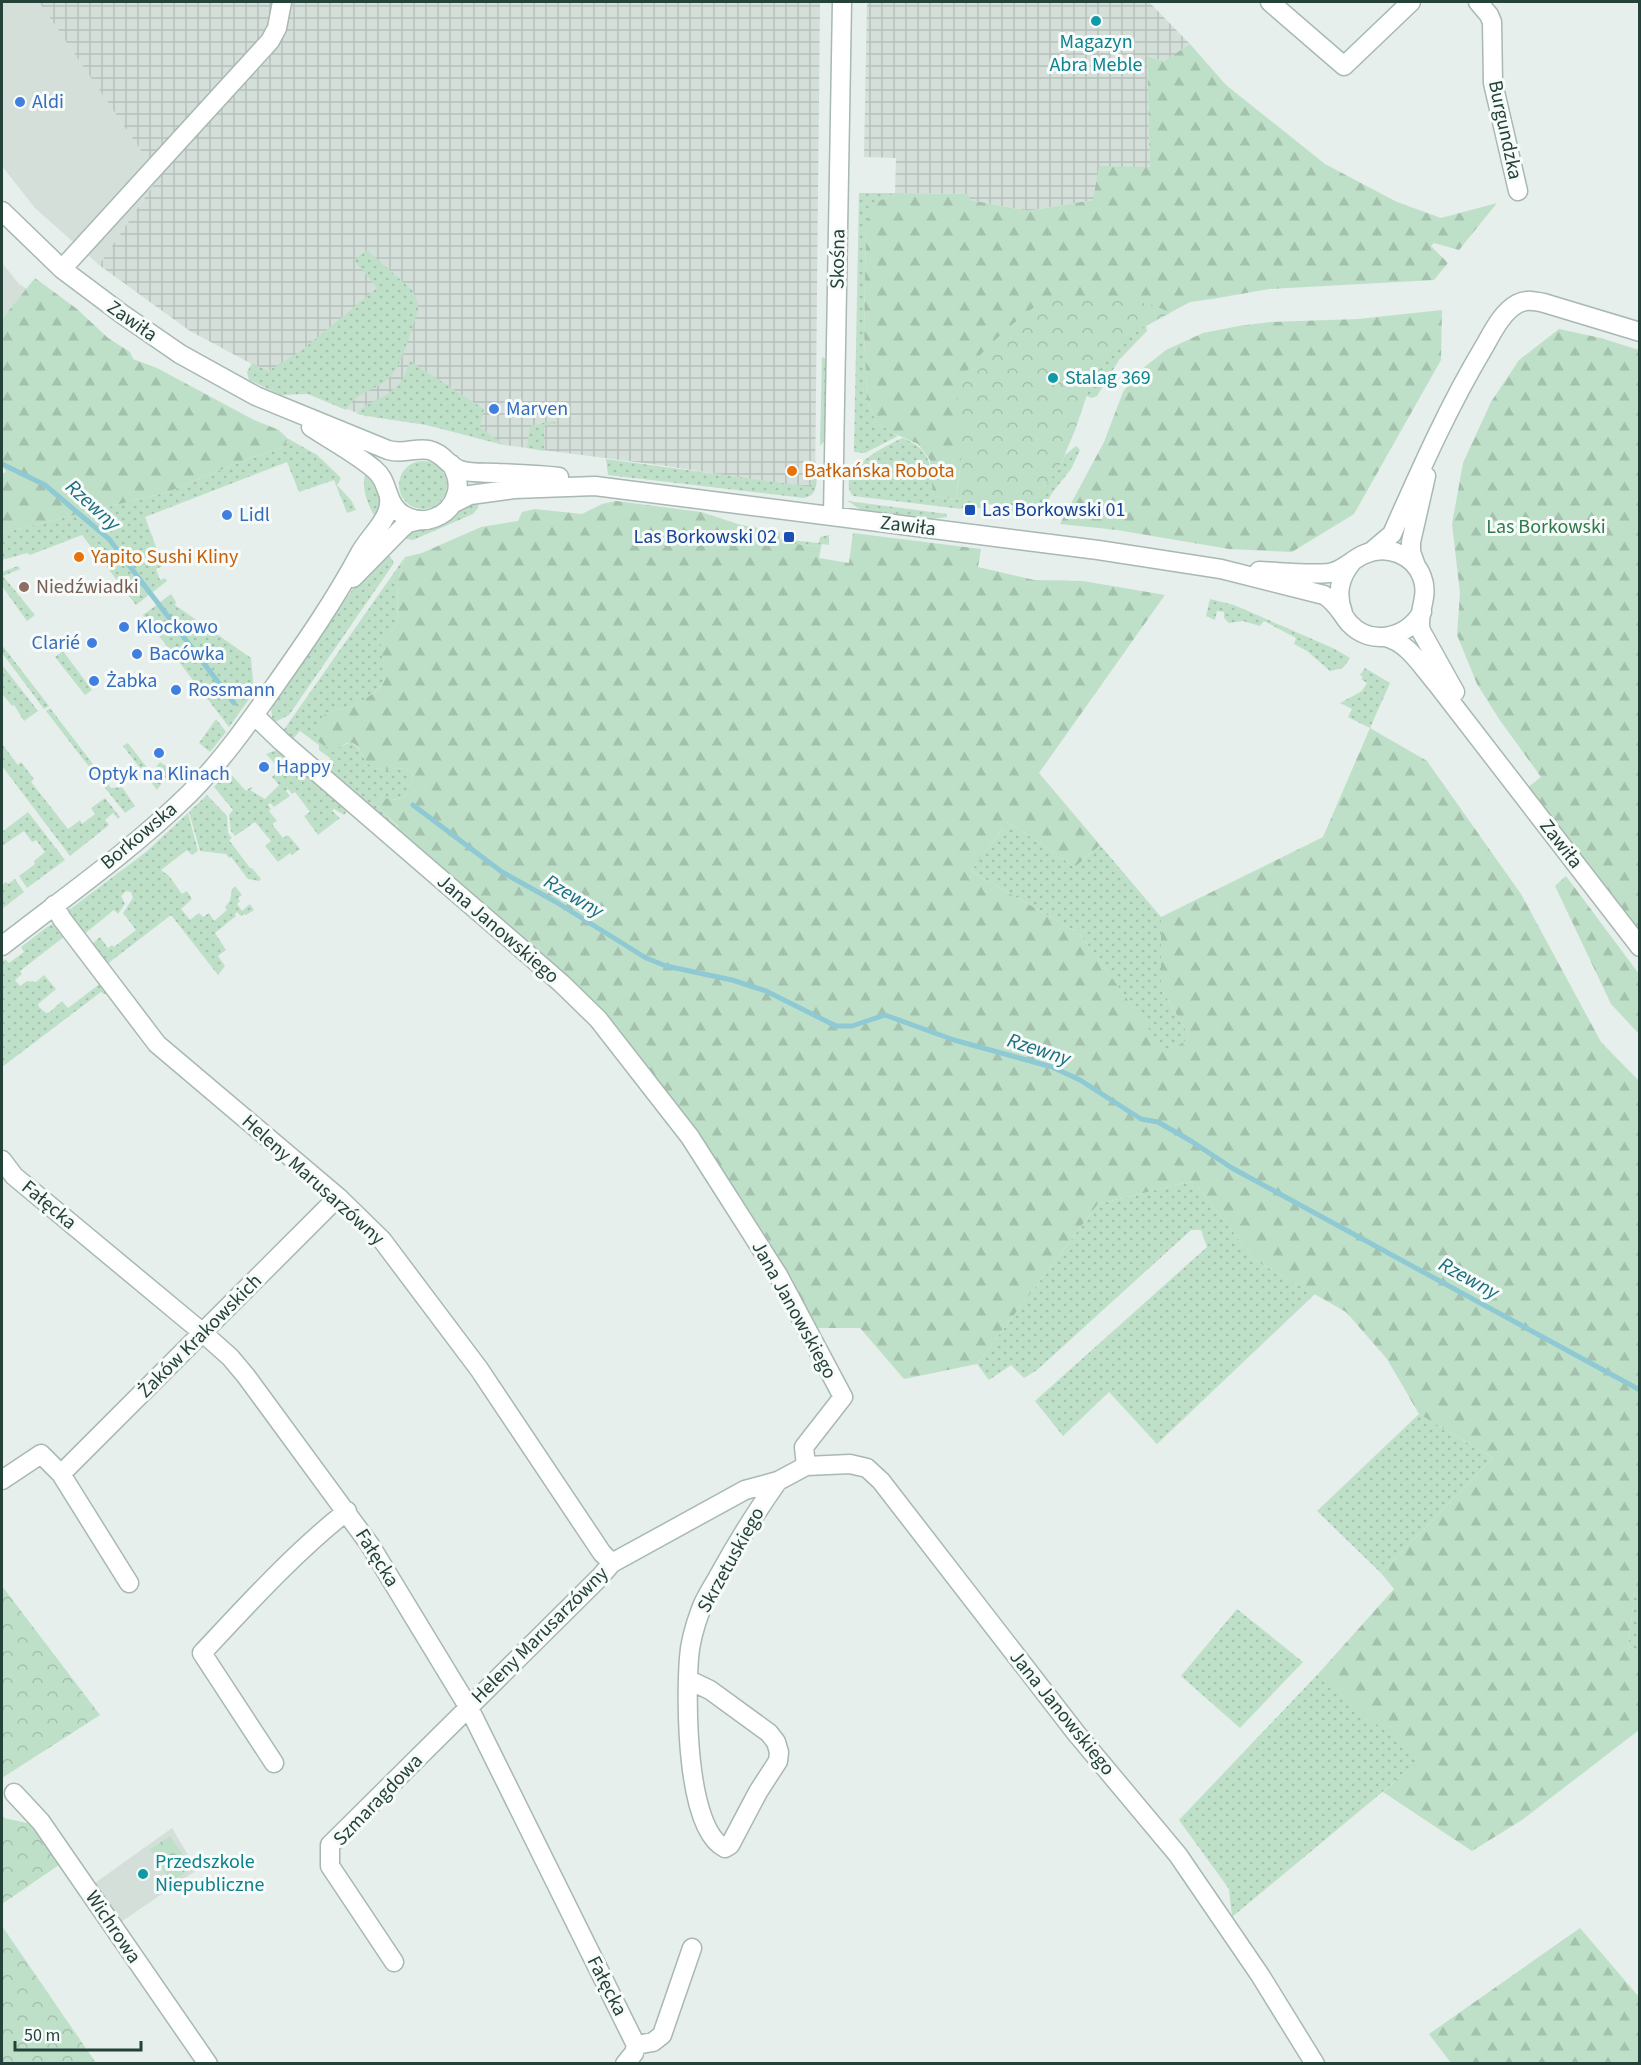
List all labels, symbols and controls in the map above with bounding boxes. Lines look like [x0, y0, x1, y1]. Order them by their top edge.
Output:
marker: Magazyn Abra Meble [1089, 14, 1103, 28]
place label: Magazyn Abra Meble [1049, 28, 1143, 79]
street label: Burgundzka [1481, 78, 1529, 182]
place label: Aldi [32, 88, 64, 116]
marker: Aldi [13, 95, 27, 109]
street label: Skośna [823, 229, 853, 289]
street label: Zawiła [101, 294, 163, 348]
place label: Stalag 369 [1065, 364, 1151, 392]
marker: Stalag 369 [1046, 371, 1060, 385]
place label: Marven [506, 395, 568, 423]
marker: Marven [487, 402, 501, 416]
place label: Bałkańska Robota [804, 457, 955, 485]
marker: Bałkańska Robota [785, 464, 799, 478]
water label: Rzewny [59, 472, 128, 539]
place label: Las Borkowski 01 [982, 496, 1125, 524]
place label: Lidl [239, 501, 270, 529]
marker: Las Borkowski 01 [963, 503, 977, 517]
marker: Lidl [220, 508, 234, 522]
street label: Zawiła [879, 509, 937, 543]
park label: Las Borkowski [1486, 513, 1606, 541]
place label: Las Borkowski 02 [634, 523, 777, 551]
marker: Las Borkowski 02 [782, 530, 796, 544]
place label: Yapito Sushi Kliny [90, 543, 239, 571]
marker: Yapito Sushi Kliny [72, 550, 86, 564]
place label: Niedźwiadki [36, 573, 139, 601]
marker: Niedźwiadki [17, 580, 31, 594]
place label: Klockowo [136, 613, 218, 641]
marker: Klockowo [117, 620, 131, 634]
place label: Clarié [32, 629, 80, 657]
marker: Clarié [85, 636, 99, 650]
place label: Bacówka [149, 640, 224, 668]
marker: Bacówka [130, 647, 144, 661]
place label: Żabka [106, 667, 157, 695]
marker: Żabka [87, 674, 101, 688]
place label: Rossmann [188, 676, 275, 704]
marker: Rossmann [169, 683, 183, 697]
marker: Optyk na Klinach [152, 746, 166, 760]
place label: Happy [276, 753, 331, 781]
place label: Optyk na Klinach [88, 760, 230, 788]
marker: Happy [257, 760, 271, 774]
street label: Borkowska [95, 796, 183, 876]
street label: Zawiła [1533, 813, 1589, 875]
water label: Rzewny [538, 866, 611, 926]
street label: Jana Janowskiego [431, 868, 565, 990]
water label: Rzewny [1004, 1025, 1076, 1074]
street label: Heleny Marusarzówny [235, 1108, 391, 1252]
street label: Fałęcka [15, 1174, 83, 1236]
street label: Jana Janowskiego [744, 1236, 844, 1384]
water label: Rzewny [1433, 1249, 1506, 1308]
street label: Żaków Krakowskich [132, 1268, 268, 1404]
street label: Skrzetuskiego [690, 1502, 772, 1618]
street label: Fałęcka [348, 1523, 406, 1593]
street label: Heleny Marusarzówny [465, 1560, 615, 1710]
street label: Jana Janowskiego [1003, 1644, 1121, 1782]
street label: Szmaragdowa [327, 1748, 429, 1852]
place label: Przedszkole Niepubliczne [155, 1848, 264, 1899]
marker: Przedszkole Niepubliczne [136, 1867, 150, 1881]
street label: Wichrowa [78, 1885, 148, 1969]
street label: Fałęcka [580, 1951, 634, 2021]
scale bar [15, 2014, 141, 2052]
text: 50 m [24, 2023, 60, 2048]

